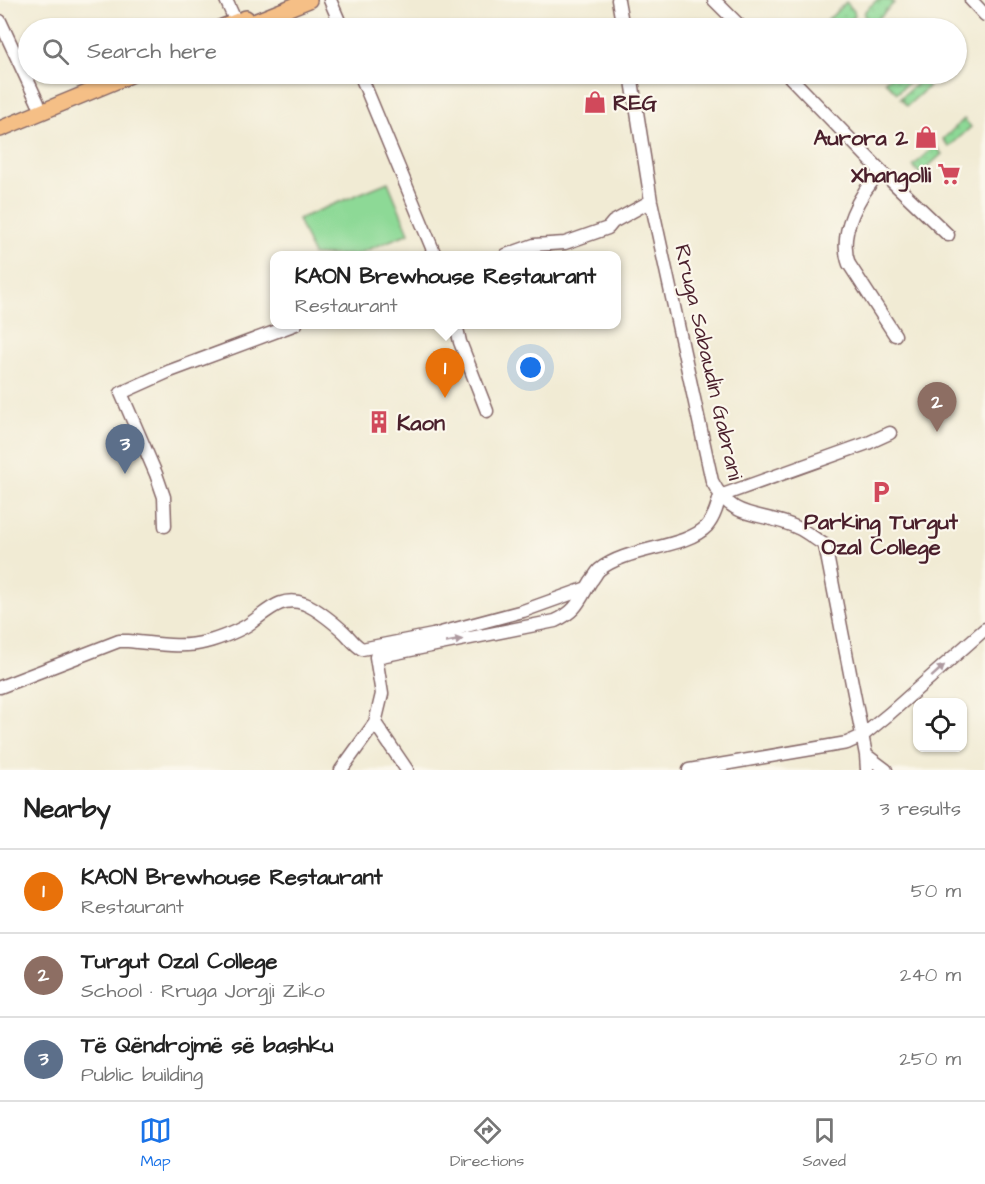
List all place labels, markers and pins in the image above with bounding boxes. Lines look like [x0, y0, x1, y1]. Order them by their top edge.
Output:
place label: REG [613, 88, 658, 119]
shop icon: REG [582, 89, 608, 115]
place label: Aurora 2 [813, 123, 908, 154]
shop icon: Aurora 2 [913, 124, 939, 150]
place label: Xhangolli [851, 160, 932, 192]
supermarket icon: Xhangolli [936, 161, 962, 187]
pin: 1 [426, 348, 464, 398]
pin: 2 [918, 382, 956, 432]
place label: Kaon [397, 408, 445, 439]
building icon: Kaon [366, 409, 392, 435]
pin: 3 [106, 424, 144, 474]
parking icon: Parking Turgut Ozal College [868, 479, 894, 505]
place label: Parking Turgut Ozal College [804, 507, 959, 564]

